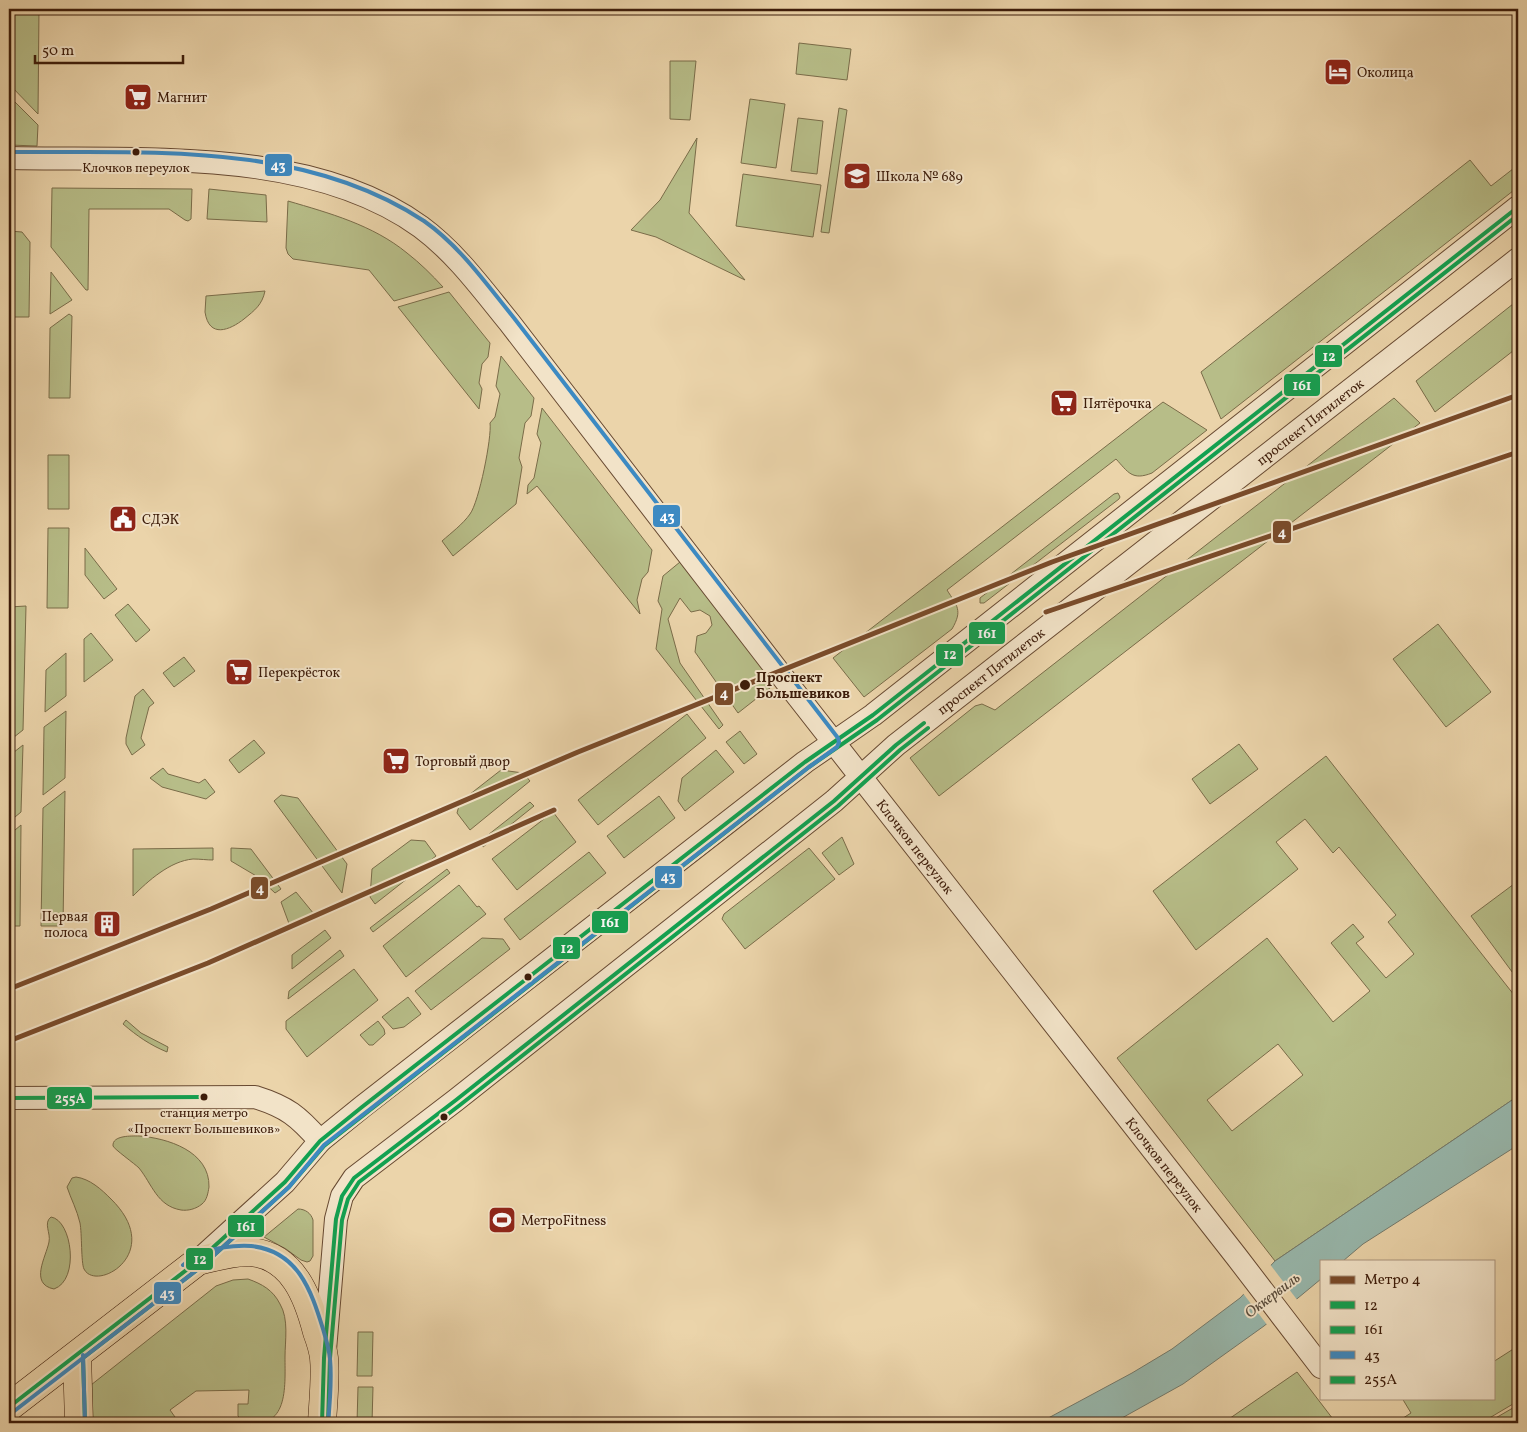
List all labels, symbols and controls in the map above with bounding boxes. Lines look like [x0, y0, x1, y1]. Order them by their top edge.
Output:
scale bar [35, 32, 182, 64]
text: 50 m [42, 41, 74, 62]
hotel icon: Околица [1323, 57, 1353, 87]
place label: Околица [1357, 64, 1414, 83]
supermarket icon: Магнит [123, 82, 153, 112]
place label: Магнит [157, 89, 207, 108]
marker: Клочков переулок [131, 147, 141, 157]
line badge: 43 [264, 153, 293, 177]
text: 43 [270, 157, 286, 176]
place label: Клочков переулок [82, 160, 190, 178]
school or university icon: Школа № 689 [842, 161, 872, 191]
place label: Школа № 689 [876, 168, 963, 187]
line badge: 12 [1314, 344, 1343, 368]
text: 12 [1323, 348, 1335, 367]
line badge: 161 [1283, 373, 1321, 397]
street label: проспект Пятилеток [1253, 375, 1369, 471]
text: 161 [1293, 377, 1311, 396]
supermarket icon: Пятёрочка [1049, 388, 1079, 418]
place label: Пятёрочка [1083, 395, 1152, 414]
public building icon: СДЭК [108, 504, 138, 534]
line badge: 43 [652, 504, 681, 528]
text: 43 [659, 508, 675, 527]
place label: СДЭК [142, 511, 180, 530]
line badge: 4 [1272, 520, 1292, 544]
text: 4 [1278, 524, 1287, 543]
line badge: 161 [968, 621, 1006, 645]
street label: проспект Пятилеток [934, 624, 1050, 720]
text: 161 [978, 625, 996, 644]
line badge: 12 [935, 643, 964, 667]
text: 12 [944, 646, 956, 665]
supermarket icon: Перекрёсток [224, 657, 254, 687]
place label: Перекрёсток [258, 664, 341, 683]
place label: Проспект Большевиков [756, 669, 850, 704]
marker: Проспект Большевиков [738, 678, 752, 692]
line badge: 4 [714, 682, 734, 706]
text: 4 [720, 685, 729, 704]
supermarket icon: Торговый двор [381, 746, 411, 776]
place label: Торговый двор [415, 753, 510, 772]
street label: Клочков переулок [871, 796, 958, 899]
line badge: 43 [654, 865, 683, 889]
text: 43 [660, 868, 676, 887]
line badge: 4 [250, 876, 269, 900]
text: 4 [256, 880, 265, 899]
place label: Первая полоса [42, 908, 88, 943]
building icon: Первая полоса [92, 909, 122, 939]
line badge: 161 [591, 910, 629, 934]
text: 161 [601, 914, 619, 933]
line badge: 12 [552, 936, 581, 960]
text: 12 [561, 940, 573, 959]
unlabelled marker [523, 972, 533, 982]
line badge: 255А [46, 1086, 93, 1110]
text: 255А [55, 1090, 85, 1109]
marker: станция метро «Проспект Большевиков» [199, 1092, 209, 1102]
place label: станция метро «Проспект Большевиков» [128, 1105, 281, 1139]
unlabelled marker [439, 1112, 449, 1122]
street label: Клочков переулок [1120, 1114, 1207, 1217]
sports icon: МетроFitness [487, 1205, 517, 1235]
place label: МетроFitness [521, 1212, 606, 1231]
line badge: 161 [227, 1214, 265, 1238]
text: 161 [237, 1218, 255, 1237]
line badge: 12 [185, 1247, 214, 1271]
text: 12 [194, 1251, 206, 1270]
legend [1320, 1260, 1494, 1400]
water label: Оккервиль [1241, 1268, 1305, 1324]
text: Метро 4 [1364, 1270, 1421, 1291]
line badge: 43 [153, 1281, 182, 1305]
text: 43 [159, 1285, 175, 1304]
text: 12 [1364, 1296, 1378, 1317]
text: 161 [1364, 1320, 1383, 1341]
text: 43 [1364, 1346, 1380, 1367]
text: 255А [1364, 1370, 1397, 1391]

